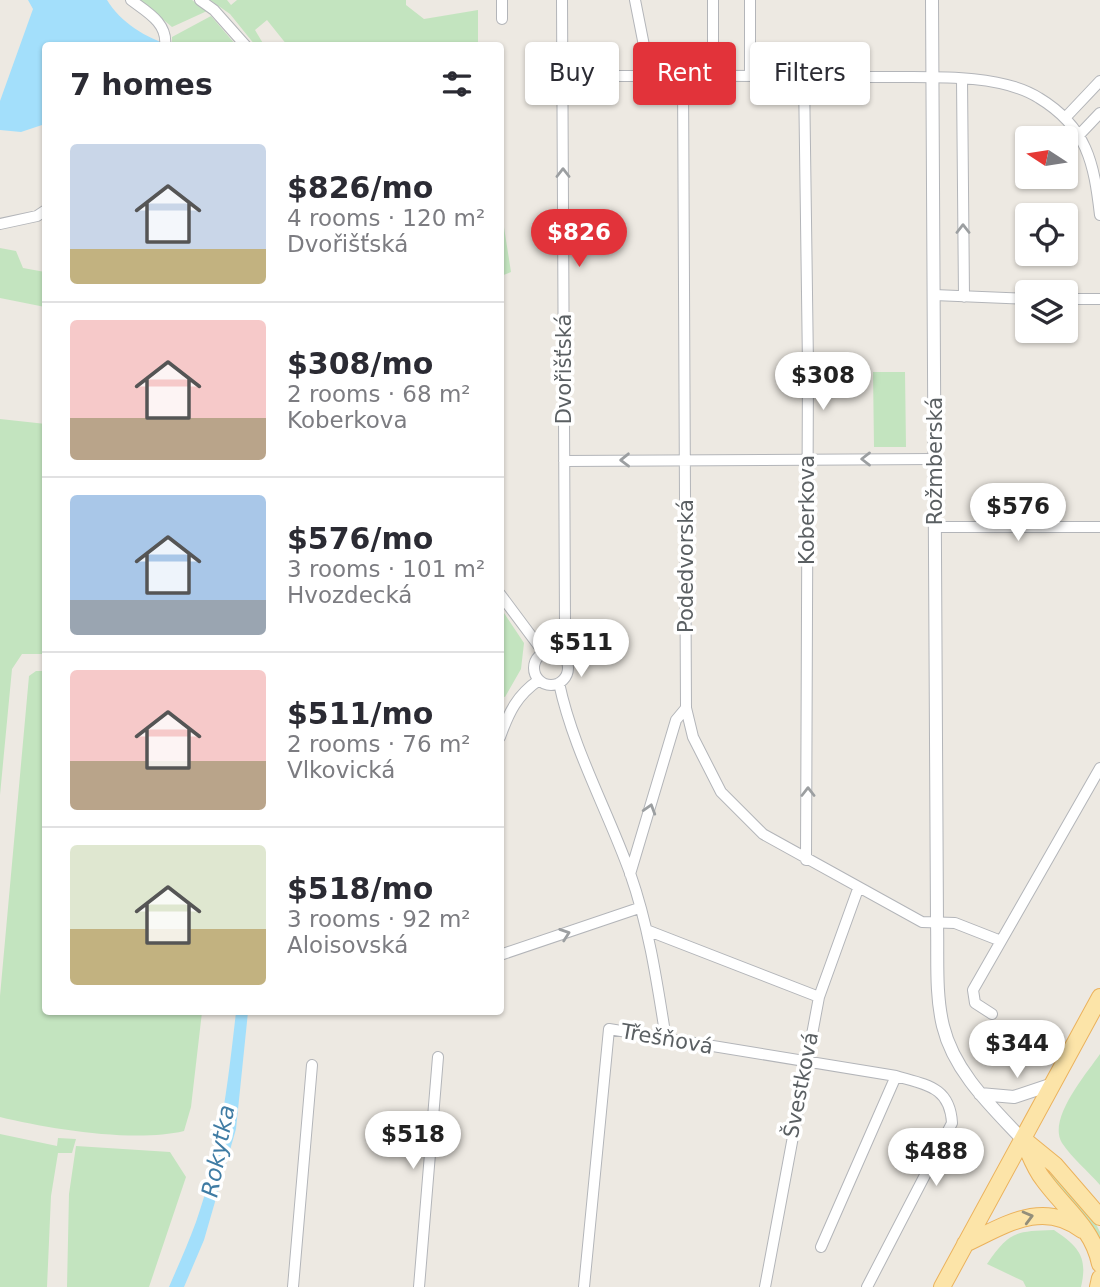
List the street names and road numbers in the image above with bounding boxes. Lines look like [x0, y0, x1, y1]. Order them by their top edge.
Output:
street label: Dvořišťská [552, 314, 576, 424]
street label: Rožmberská [923, 397, 947, 525]
street label: Koberkova [795, 455, 819, 565]
street label: Podedvorská [674, 499, 698, 633]
street label: Třešňová [618, 1019, 715, 1059]
street label: Švestková [778, 1030, 823, 1140]

